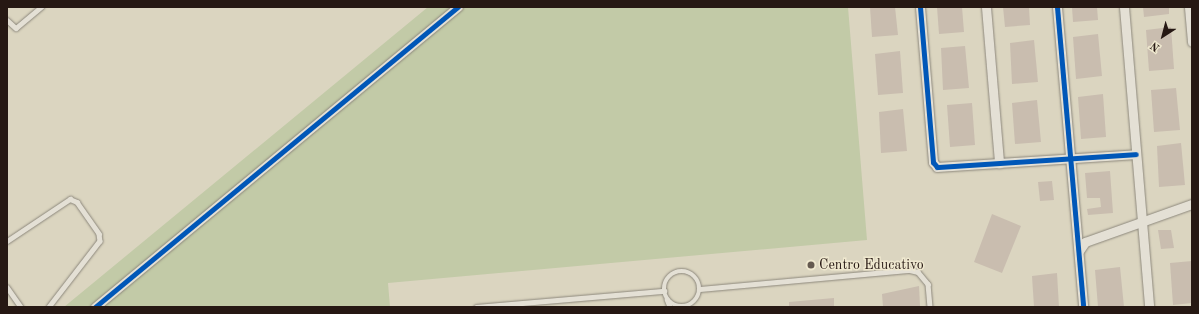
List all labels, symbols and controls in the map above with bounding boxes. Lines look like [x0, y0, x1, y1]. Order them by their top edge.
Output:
north arrow [1143, 16, 1183, 56]
text: N [1149, 39, 1162, 53]
place label: Centro Educativo [819, 257, 924, 273]
marker: Centro Educativo [806, 260, 816, 270]

